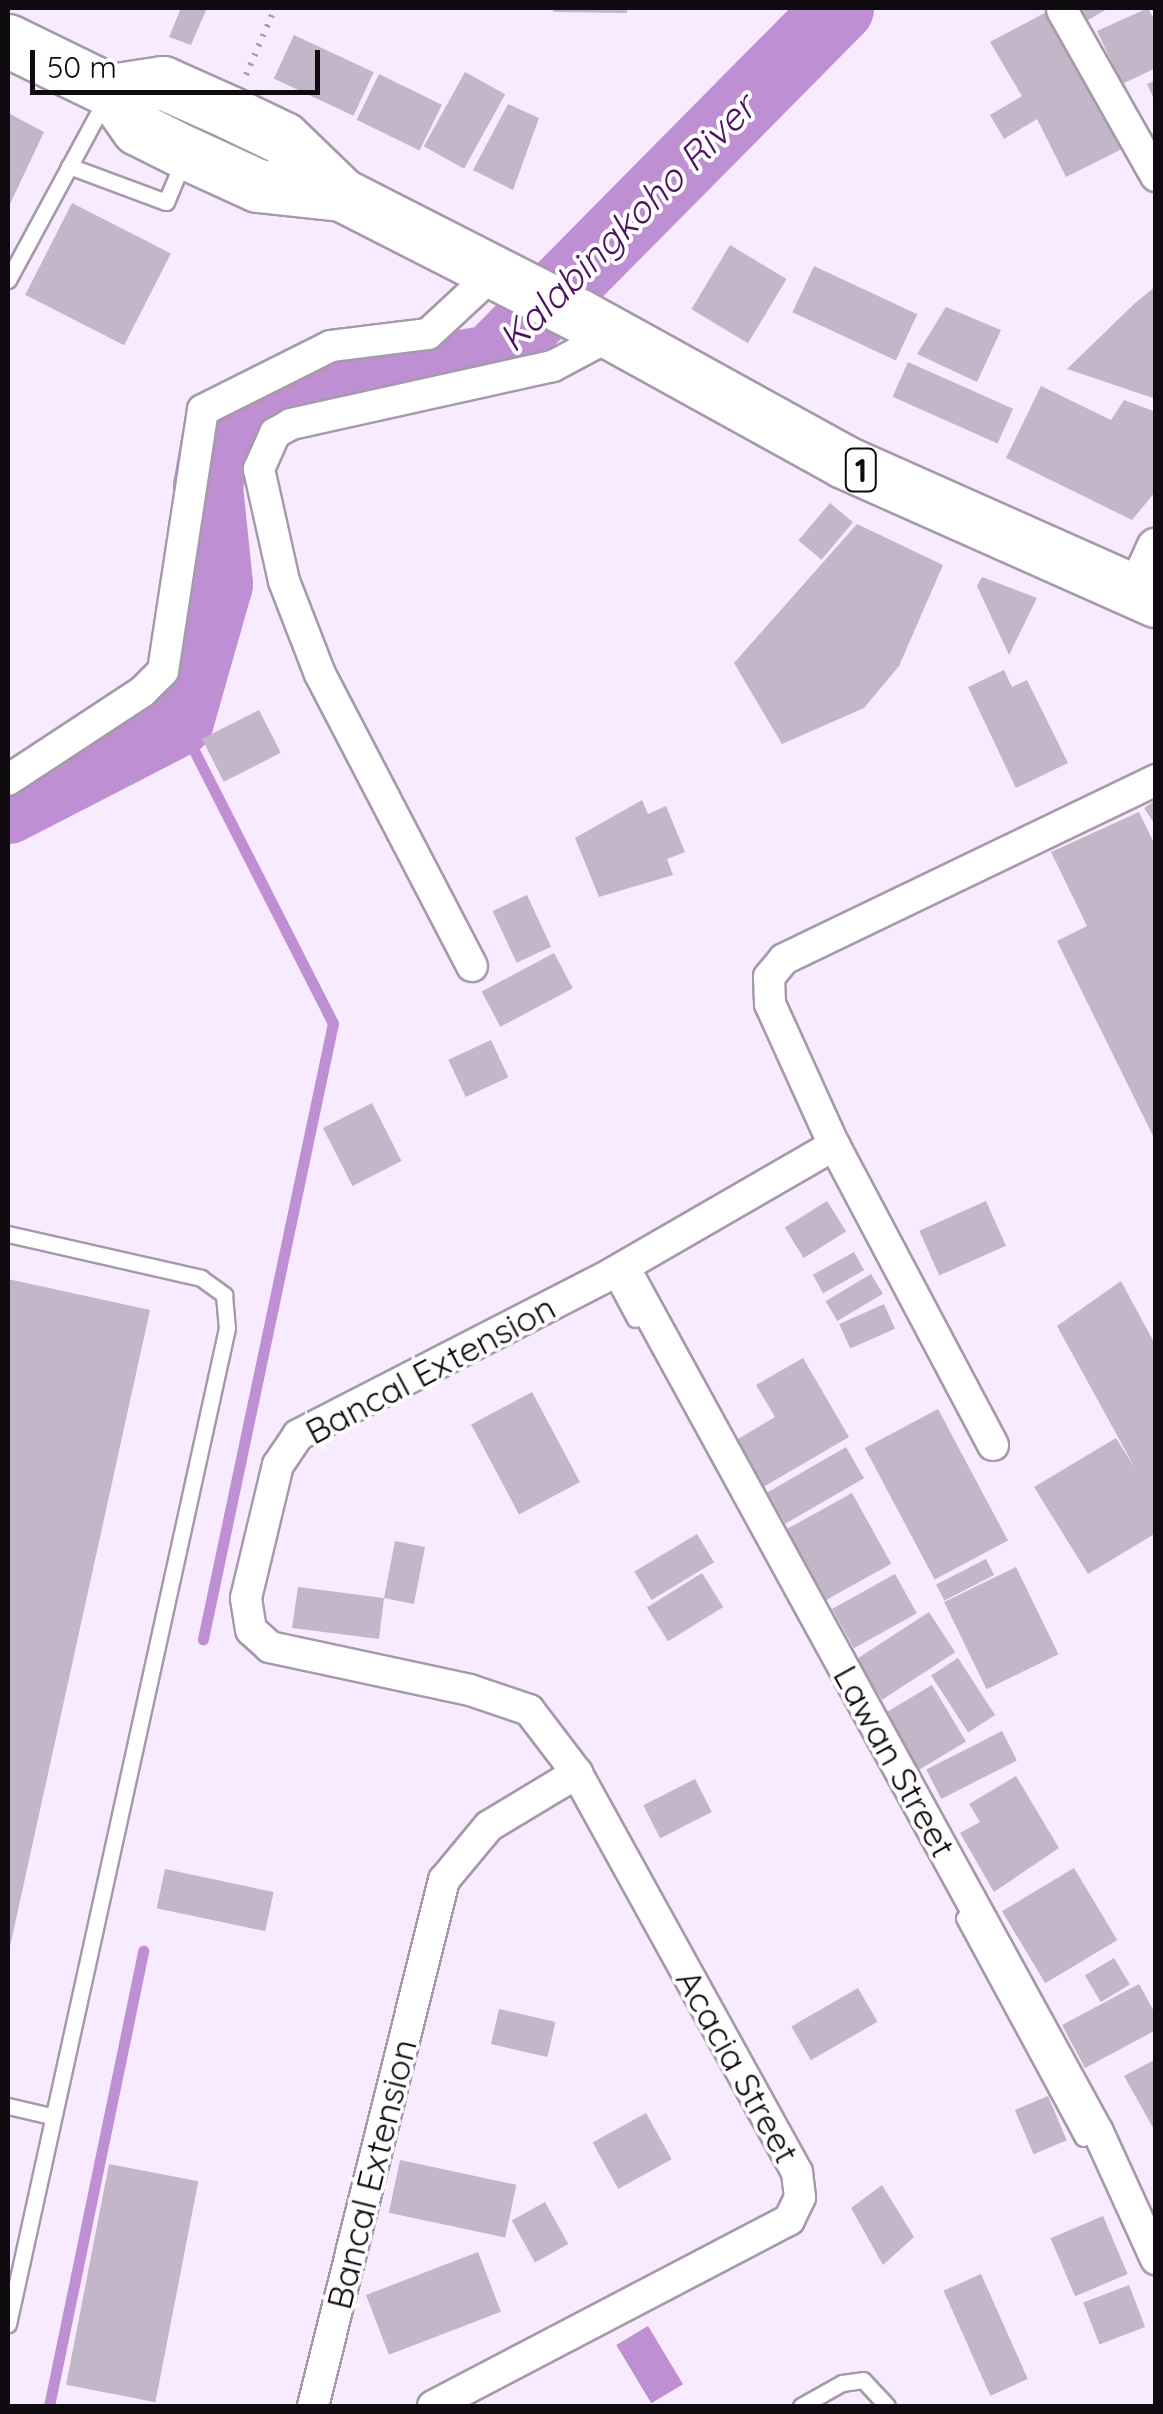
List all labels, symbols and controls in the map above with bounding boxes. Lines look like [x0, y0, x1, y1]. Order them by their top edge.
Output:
scale bar [35, 30, 325, 92]
text: 50 m [47, 48, 117, 86]
water label: Kalabingkoho River [489, 85, 765, 361]
road number: 1 [844, 443, 878, 497]
street label: Bancal Extension [298, 1286, 562, 1452]
street label: Lawan Street [825, 1658, 965, 1864]
street label: Acacia Street [668, 1962, 808, 2170]
street label: Bancal Extension [317, 2035, 425, 2313]

